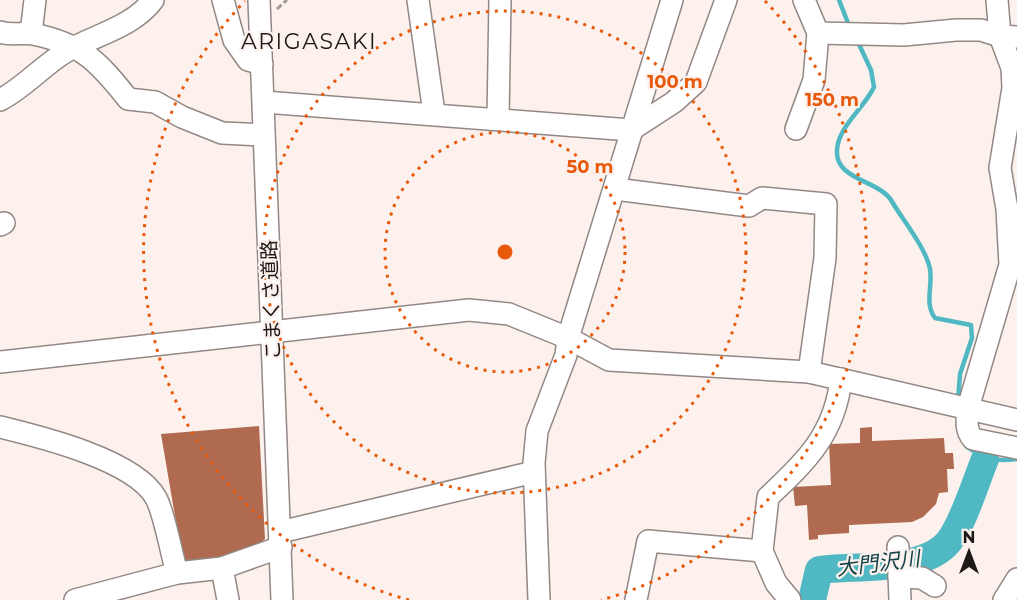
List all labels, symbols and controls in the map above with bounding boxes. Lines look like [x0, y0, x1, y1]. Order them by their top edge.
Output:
district label: ARIGASAKI [241, 28, 377, 55]
text: 100 m [647, 71, 703, 93]
text: 150 m [805, 89, 859, 111]
text: 50 m [567, 156, 613, 178]
street label: こまくさ道路 [257, 240, 285, 360]
centre of rings [495, 242, 515, 262]
north arrow [939, 522, 999, 582]
text: N [963, 528, 975, 547]
water label: 大門沢川 [835, 545, 923, 581]

